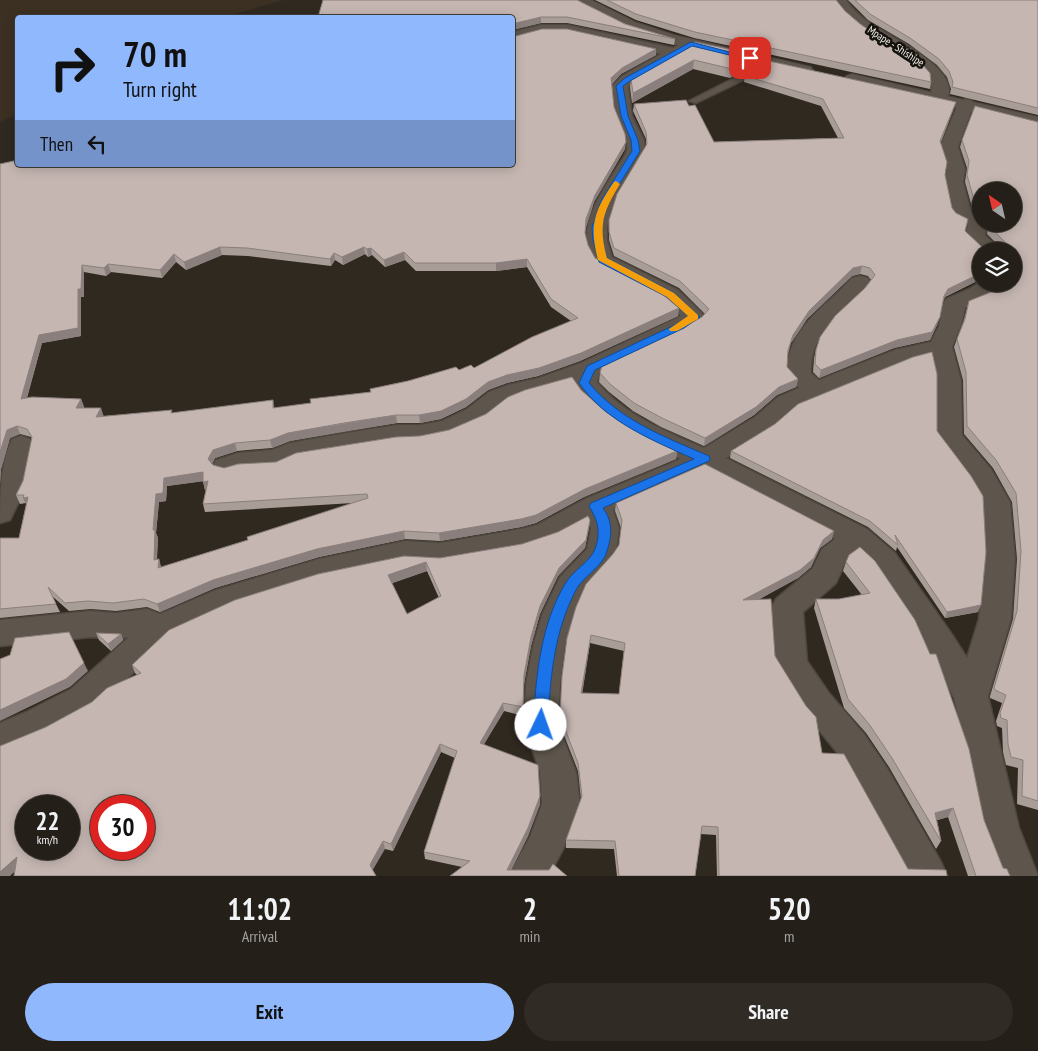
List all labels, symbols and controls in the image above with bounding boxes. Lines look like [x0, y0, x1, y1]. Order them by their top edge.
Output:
street label: Mpape - Shishipe [865, 22, 927, 70]
text: 70 m [123, 31, 187, 77]
icon: right [40, 35, 105, 100]
pin [729, 37, 771, 79]
icon: arrive [736, 44, 764, 72]
text: Turn right [123, 75, 197, 103]
icon: left [83, 130, 111, 158]
text: Then [40, 132, 73, 156]
north arrow [972, 182, 1022, 232]
map controls [972, 182, 1022, 292]
button: layers [972, 242, 1022, 292]
position arrow [514, 698, 566, 750]
speed limit sign: 30 [90, 795, 155, 860]
text: 22 [36, 805, 59, 837]
text: km/h [37, 832, 58, 847]
text: 11:02 [227, 889, 292, 928]
text: 2 [523, 889, 537, 928]
text: 520 [768, 889, 811, 928]
text: Arrival [242, 926, 278, 946]
text: min [519, 926, 540, 946]
text: m [784, 926, 794, 946]
button: Exit [25, 983, 514, 1041]
button: Share [524, 983, 1013, 1041]

